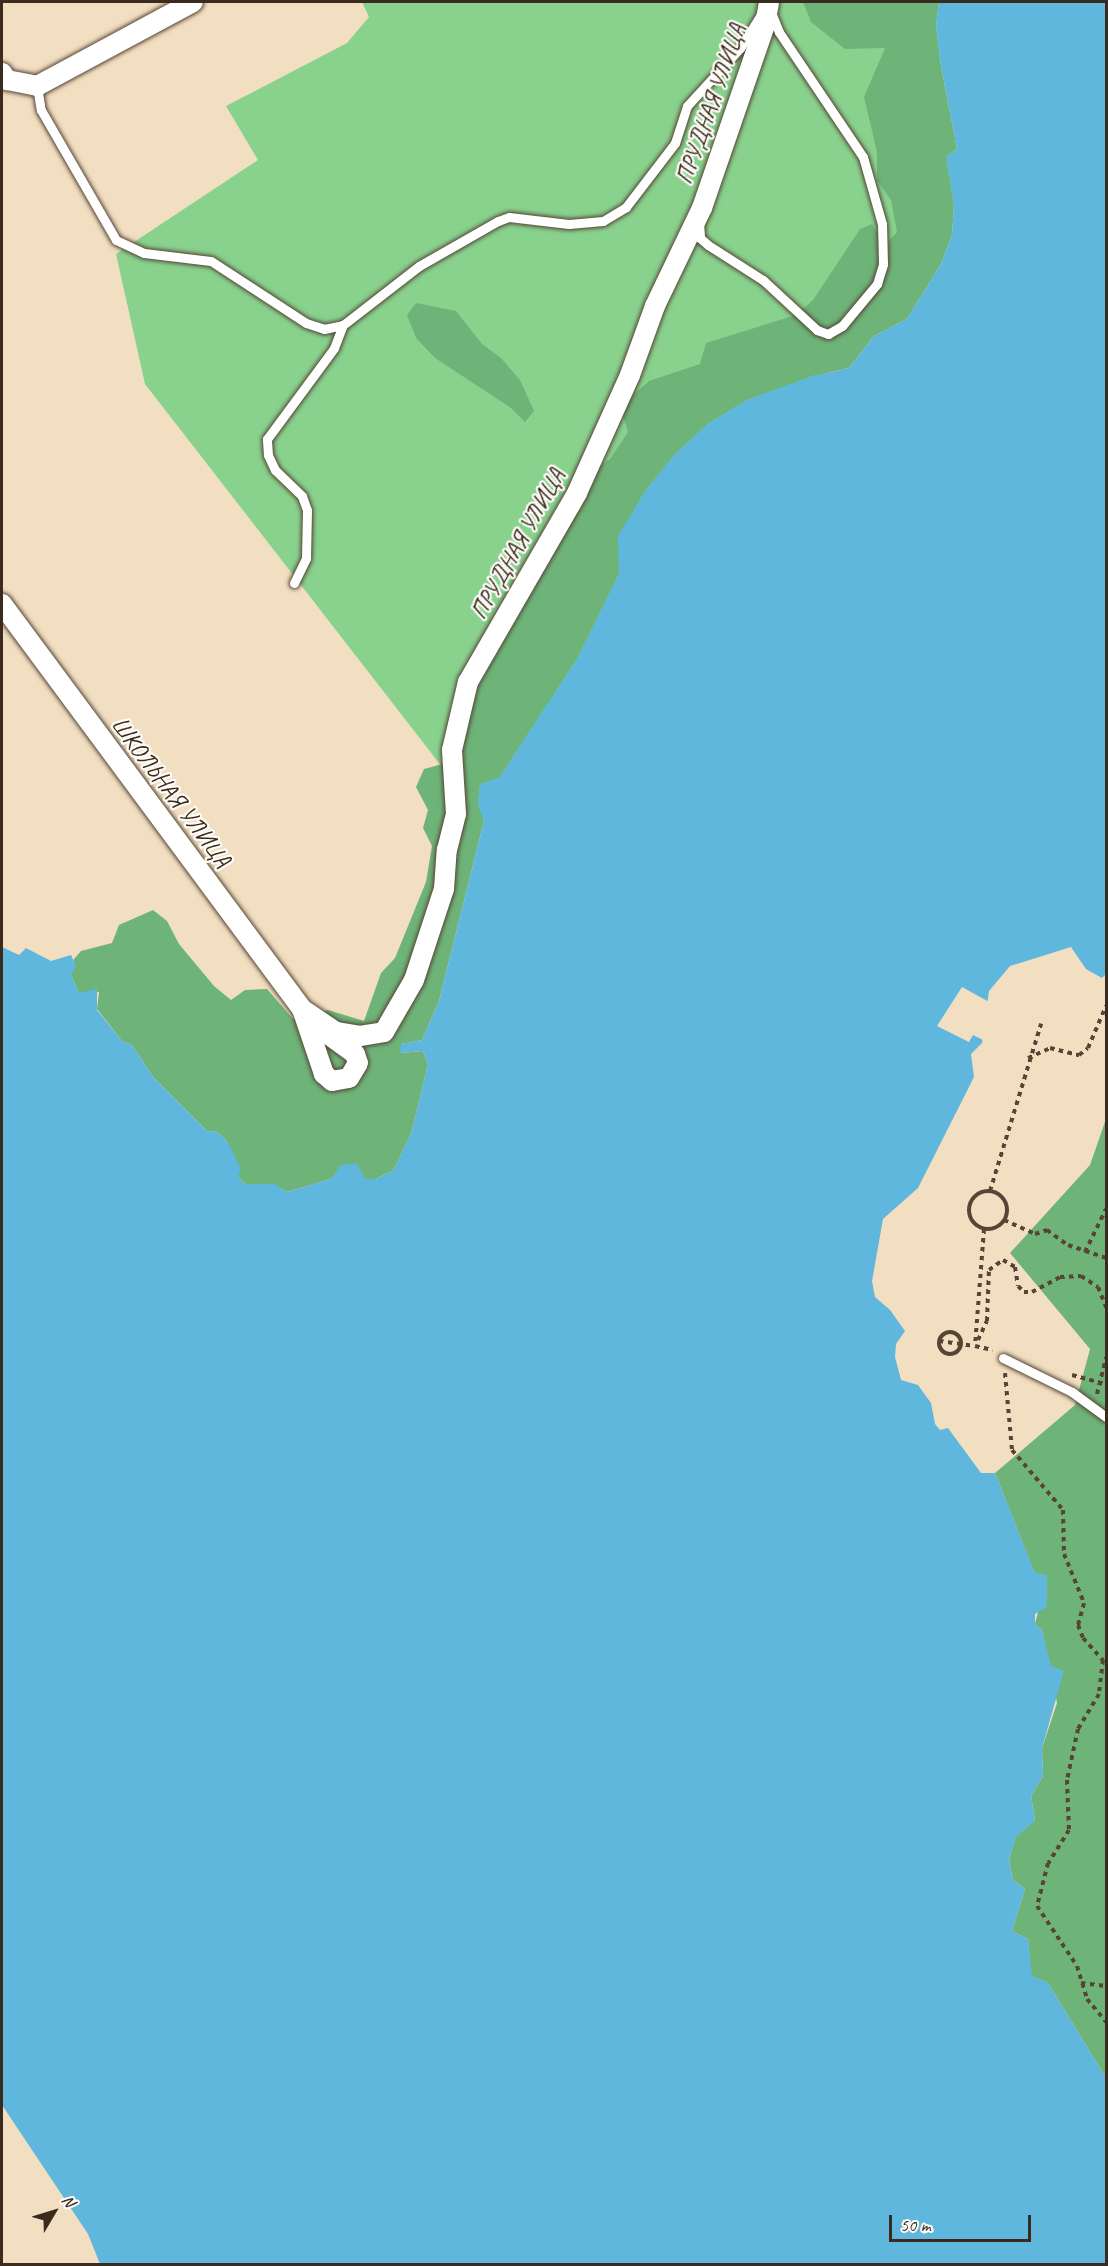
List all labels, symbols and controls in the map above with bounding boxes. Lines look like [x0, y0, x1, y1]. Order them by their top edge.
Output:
street label: ПРУДНАЯ УЛИЦА [670, 19, 752, 189]
street label: ПРУДНАЯ УЛИЦА [464, 463, 572, 625]
street label: ШКОЛЬНАЯ УЛИЦА [105, 711, 237, 873]
north arrow [24, 2182, 84, 2242]
text: N [57, 2191, 79, 2211]
scale bar [892, 2203, 1034, 2241]
text: 50 m [900, 2214, 931, 2236]

